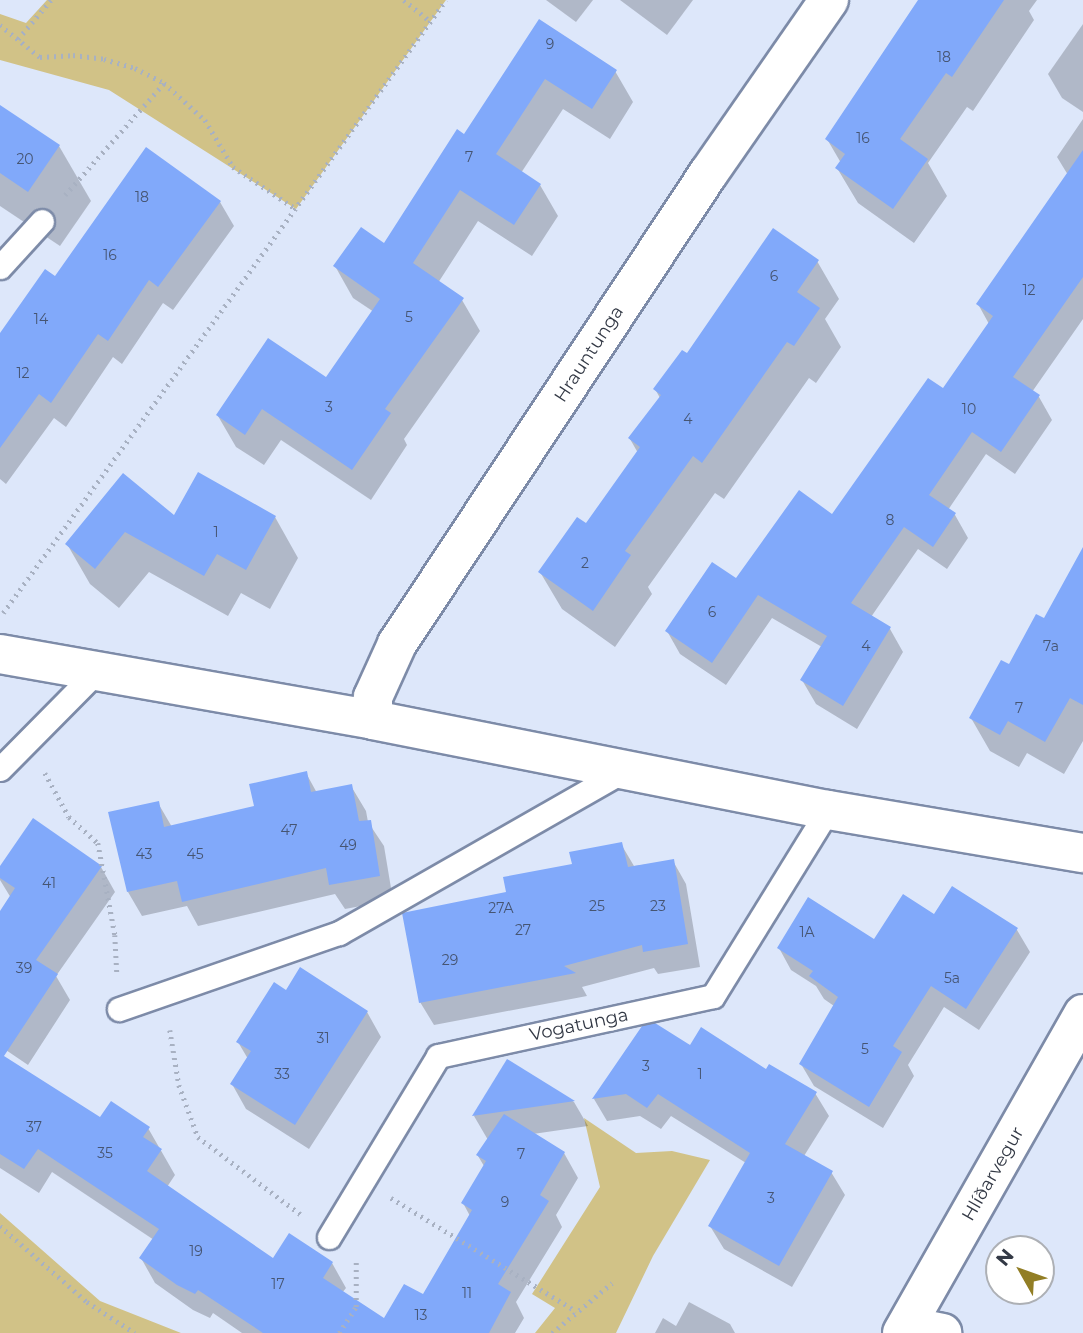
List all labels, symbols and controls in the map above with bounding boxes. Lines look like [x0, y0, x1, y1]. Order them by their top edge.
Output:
house number: 9 [546, 36, 554, 52]
house number: 18 [937, 49, 951, 65]
house number: 16 [856, 130, 870, 146]
house number: 7 [465, 149, 473, 165]
house number: 20 [16, 151, 34, 167]
house number: 18 [135, 189, 149, 205]
house number: 16 [103, 247, 117, 263]
house number: 6 [770, 268, 778, 284]
house number: 12 [1022, 282, 1036, 298]
street label: Hrauntunga [550, 302, 628, 406]
house number: 5 [405, 309, 413, 325]
house number: 14 [34, 311, 48, 327]
house number: 12 [16, 365, 30, 381]
house number: 3 [325, 399, 333, 415]
house number: 10 [962, 401, 976, 417]
house number: 4 [683, 411, 693, 427]
house number: 8 [886, 512, 894, 528]
house number: 1 [213, 524, 219, 540]
house number: 2 [581, 555, 589, 571]
house number: 6 [708, 604, 716, 620]
house number: 4 [861, 638, 871, 654]
house number: 7a [1043, 638, 1059, 654]
house number: 7 [1015, 700, 1023, 716]
house number: 47 [281, 822, 297, 838]
house number: 49 [339, 837, 357, 853]
house number: 43 [136, 846, 152, 862]
house number: 45 [186, 846, 204, 862]
house number: 41 [42, 875, 56, 891]
house number: 25 [589, 898, 605, 914]
house number: 23 [650, 898, 666, 914]
house number: 27A [488, 900, 514, 916]
house number: 27 [515, 922, 531, 938]
house number: 1A [799, 924, 815, 940]
house number: 29 [442, 952, 458, 968]
house number: 39 [16, 960, 32, 976]
house number: 5a [944, 970, 960, 986]
street label: Vogatunga [528, 1004, 630, 1046]
house number: 31 [317, 1030, 329, 1046]
house number: 5 [861, 1041, 869, 1057]
house number: 3 [642, 1058, 650, 1074]
house number: 33 [274, 1066, 290, 1082]
house number: 1 [697, 1066, 703, 1082]
house number: 37 [26, 1119, 42, 1135]
street label: Hlíðarvegur [957, 1123, 1029, 1225]
house number: 35 [97, 1145, 113, 1161]
house number: 7 [517, 1146, 525, 1162]
house number: 3 [767, 1190, 775, 1206]
house number: 9 [501, 1194, 509, 1210]
north arrow [985, 1235, 1055, 1305]
house number: 19 [189, 1243, 203, 1259]
text: N [991, 1244, 1019, 1271]
house number: 17 [271, 1276, 285, 1292]
house number: 11 [462, 1285, 472, 1301]
house number: 13 [415, 1307, 427, 1323]

